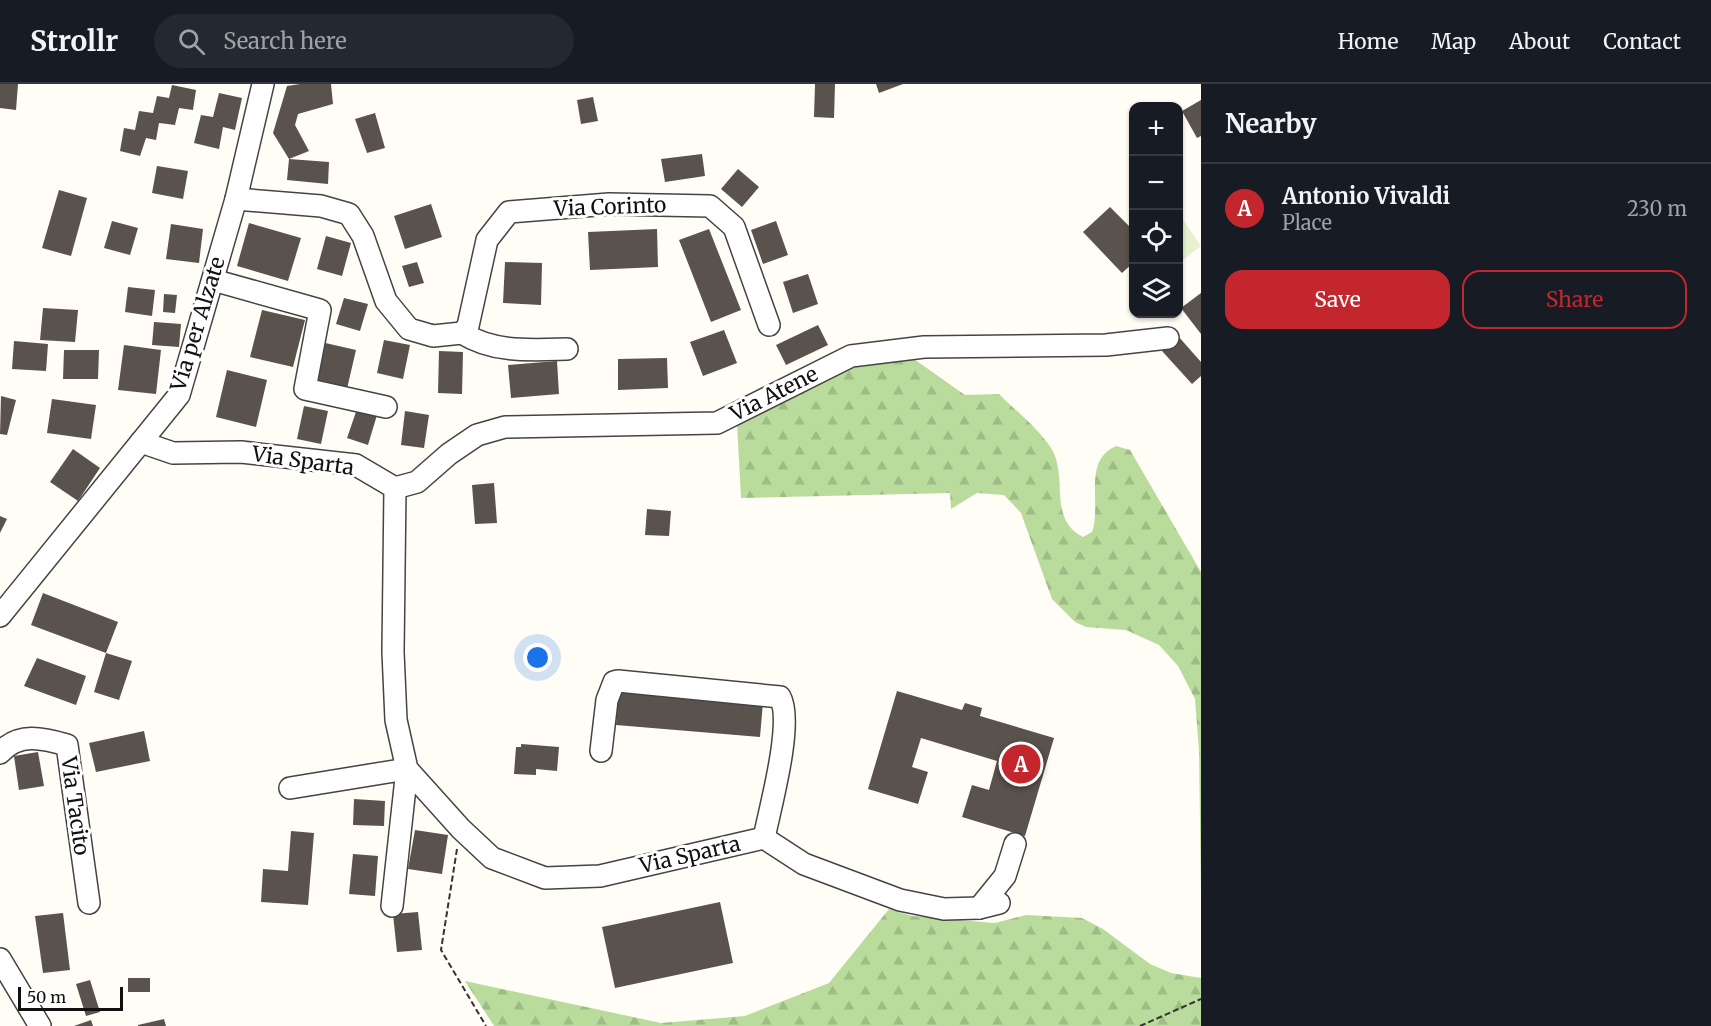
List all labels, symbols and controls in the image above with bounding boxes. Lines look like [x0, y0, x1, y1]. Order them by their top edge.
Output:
search box [154, 14, 574, 68]
text: Strollr [30, 23, 118, 59]
icon: search [175, 25, 208, 58]
text: Search here [223, 27, 347, 55]
text: Home [1338, 28, 1398, 55]
text: Map [1431, 28, 1476, 55]
text: About [1509, 28, 1570, 55]
text: Contact [1603, 28, 1681, 55]
map controls [1129, 102, 1183, 318]
button: + [1129, 102, 1183, 156]
text: Nearby [1225, 107, 1317, 140]
button: − [1129, 156, 1183, 210]
text: Antonio Vivaldi [1282, 182, 1450, 210]
street label: Via Corinto [552, 191, 667, 222]
text: A [1237, 196, 1252, 221]
text: 230 m [1627, 196, 1687, 221]
button: locate [1129, 210, 1183, 264]
text: Place [1282, 210, 1332, 235]
street label: Via per Alzate [164, 253, 231, 395]
button: layers [1129, 264, 1183, 318]
button: Save [1225, 270, 1450, 329]
button: Share [1462, 270, 1687, 329]
street label: Via Atene [724, 360, 822, 428]
street label: Via Sparta [249, 440, 356, 481]
your location [523, 643, 552, 672]
pin: A [1002, 742, 1040, 786]
street label: Via Tacito [55, 754, 96, 857]
street label: Via Sparta [636, 830, 743, 879]
scale bar [18, 984, 123, 1012]
text: 50 m [27, 987, 66, 1007]

